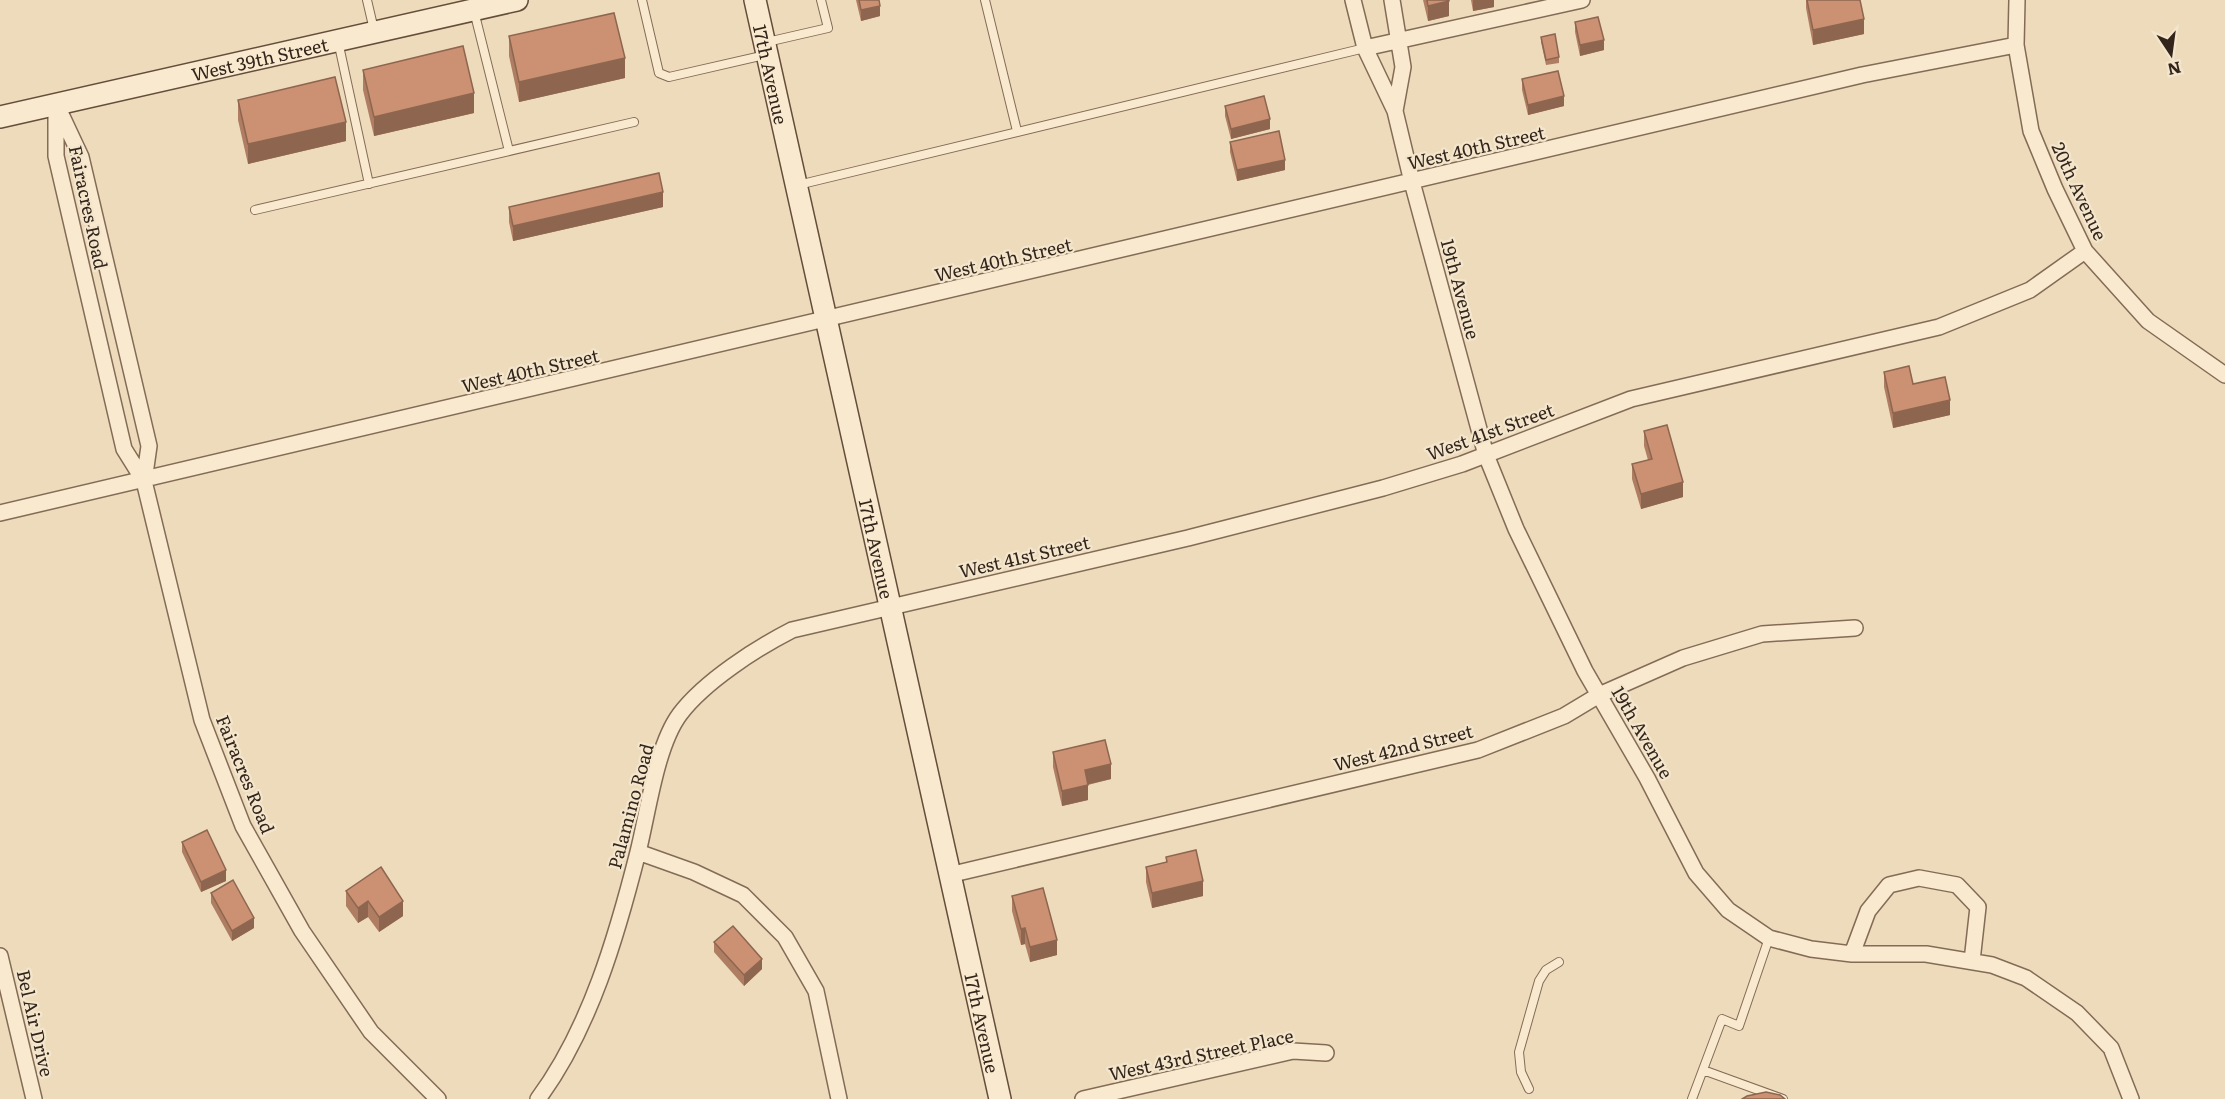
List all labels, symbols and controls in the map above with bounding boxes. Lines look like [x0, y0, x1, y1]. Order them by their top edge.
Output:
street label: 17th Avenue [747, 21, 796, 127]
north arrow [2141, 24, 2201, 84]
street label: West 39th Street [188, 30, 331, 87]
text: N [2165, 56, 2184, 83]
street label: West 40th Street [1404, 118, 1548, 176]
street label: 20th Avenue [2045, 137, 2115, 245]
street label: Fairacres Road [63, 143, 115, 271]
street label: West 40th Street [931, 230, 1075, 288]
street label: 19th Avenue [1435, 236, 1487, 342]
street label: West 40th Street [458, 341, 602, 399]
street label: West 41st Street [1423, 395, 1558, 467]
street label: 17th Avenue [853, 496, 902, 601]
street label: West 41st Street [956, 528, 1093, 584]
street label: 19th Avenue [1606, 681, 1680, 783]
street label: Fairacres Road [210, 711, 282, 837]
street label: West 42nd Street [1330, 716, 1476, 777]
street label: Palamino Road [600, 740, 660, 872]
street label: Bel Air Drive [11, 967, 61, 1079]
street label: 17th Avenue [959, 970, 1007, 1076]
street label: West 43rd Street Place [1106, 1021, 1296, 1087]

